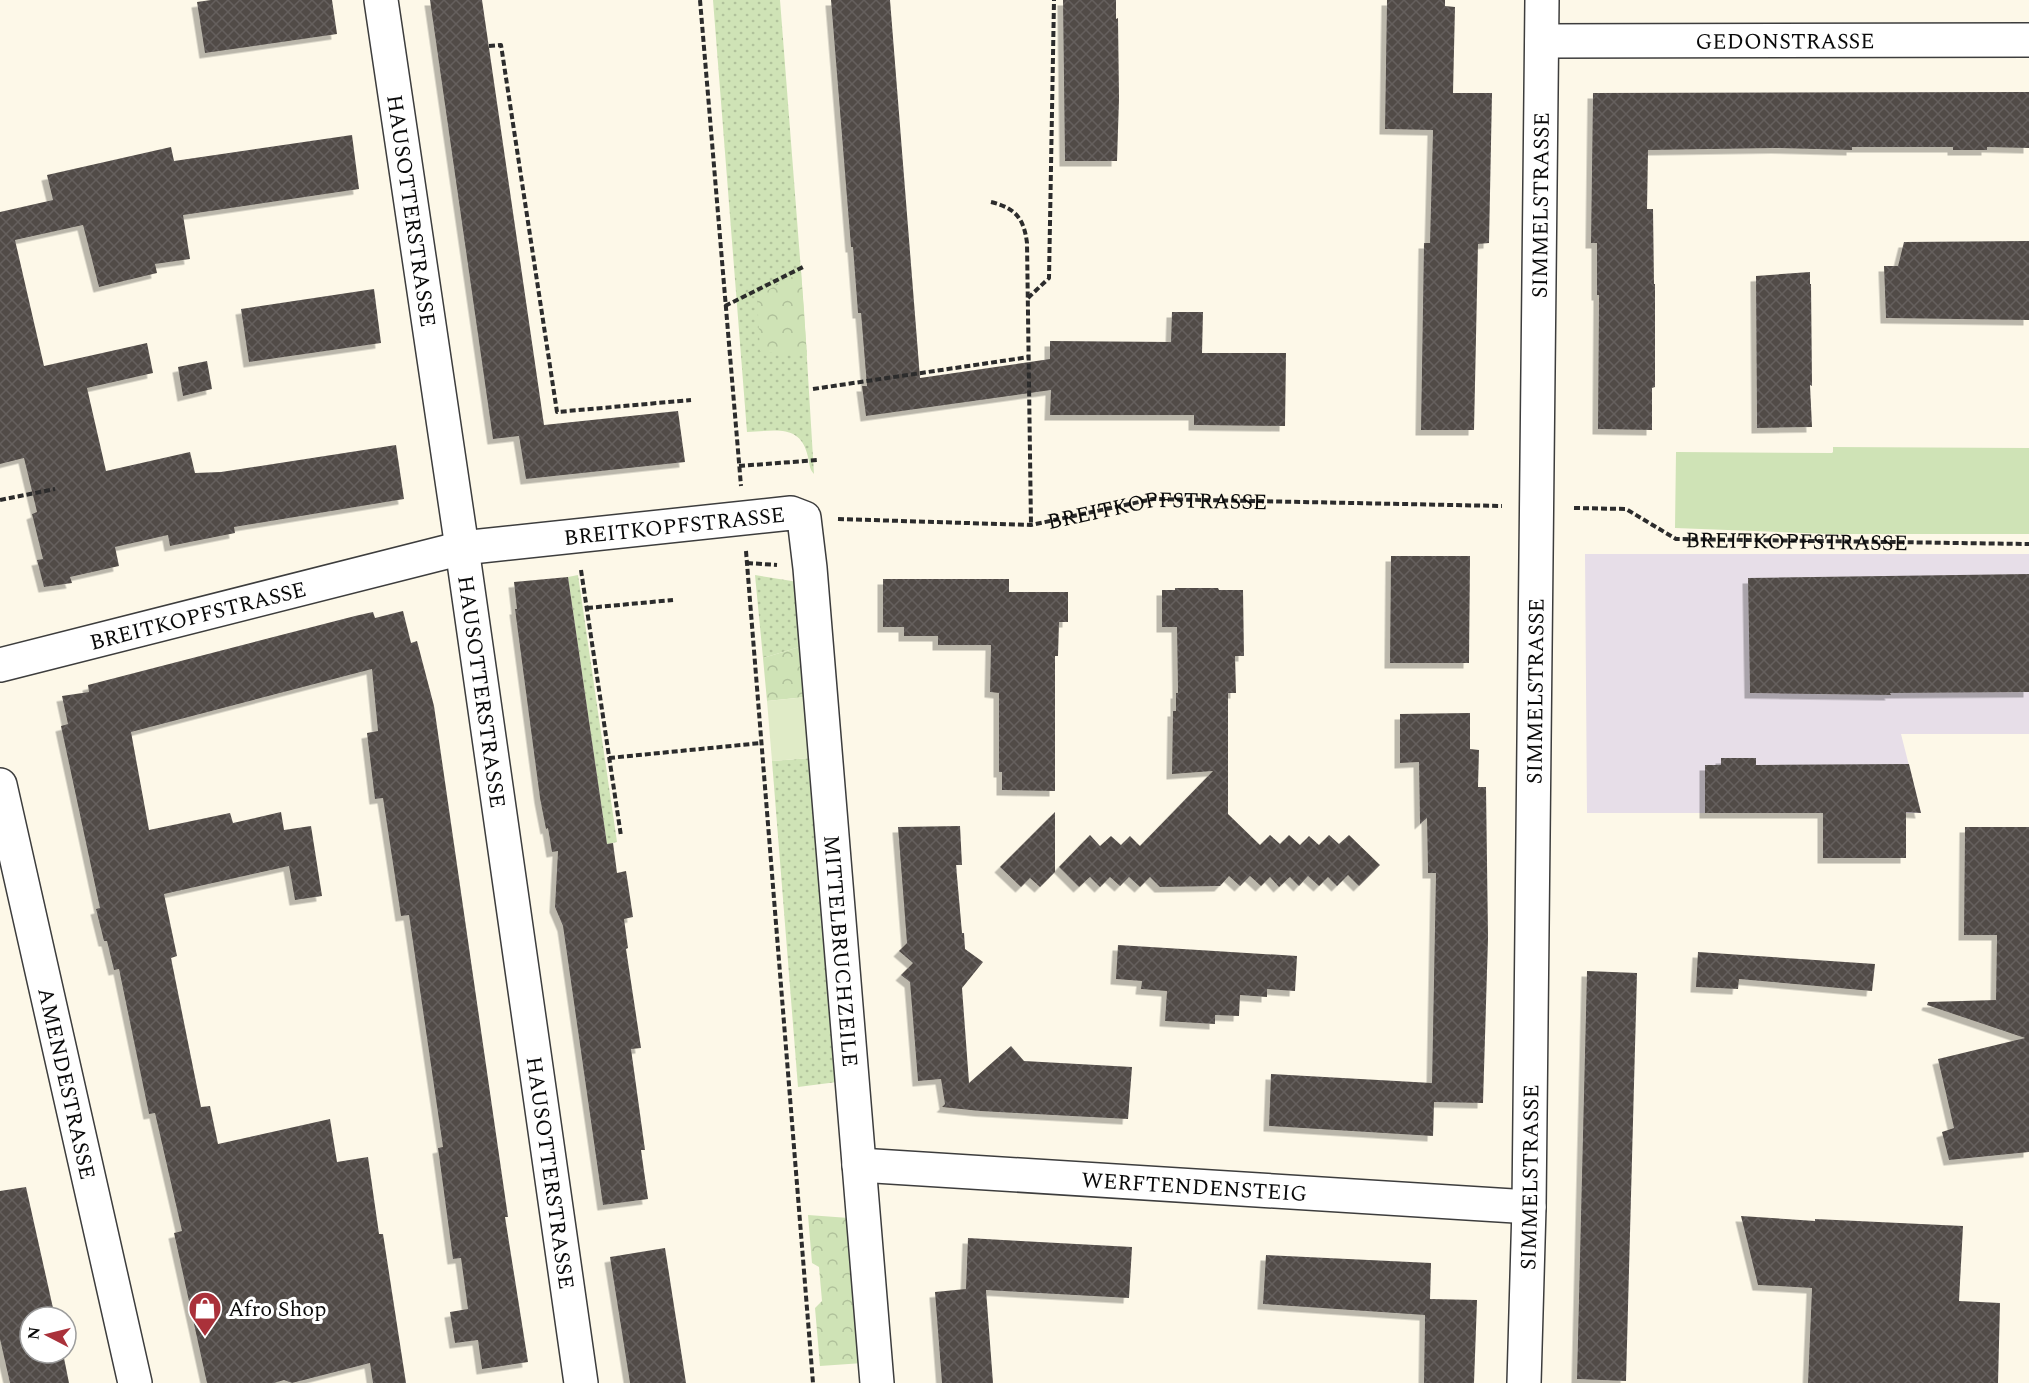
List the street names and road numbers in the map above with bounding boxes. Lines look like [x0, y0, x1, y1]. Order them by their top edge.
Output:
street label: GEDONSTRASSE [1695, 25, 1875, 59]
street label: HAUSOTTERSTRASSE [377, 92, 444, 329]
street label: SIMMELSTRASSE [1524, 112, 1559, 298]
street label: BREITKOPFSTRASSE [1044, 483, 1268, 539]
street label: BREITKOPFSTRASSE [562, 499, 787, 555]
street label: BREITKOPFSTRASSE [1685, 524, 1908, 560]
street label: BREITKOPFSTRASSE [86, 573, 310, 660]
street label: HAUSOTTERSTRASSE [448, 573, 514, 810]
street label: SIMMELSTRASSE [1519, 598, 1554, 784]
street label: MITTELBRUCHZEILE [814, 834, 866, 1068]
street label: AMENDESTRASSE [28, 985, 104, 1183]
street label: HAUSOTTERSTRASSE [517, 1054, 582, 1292]
street label: SIMMELSTRASSE [1512, 1084, 1548, 1271]
street label: WERFTENDENSTEIG [1080, 1164, 1308, 1211]

